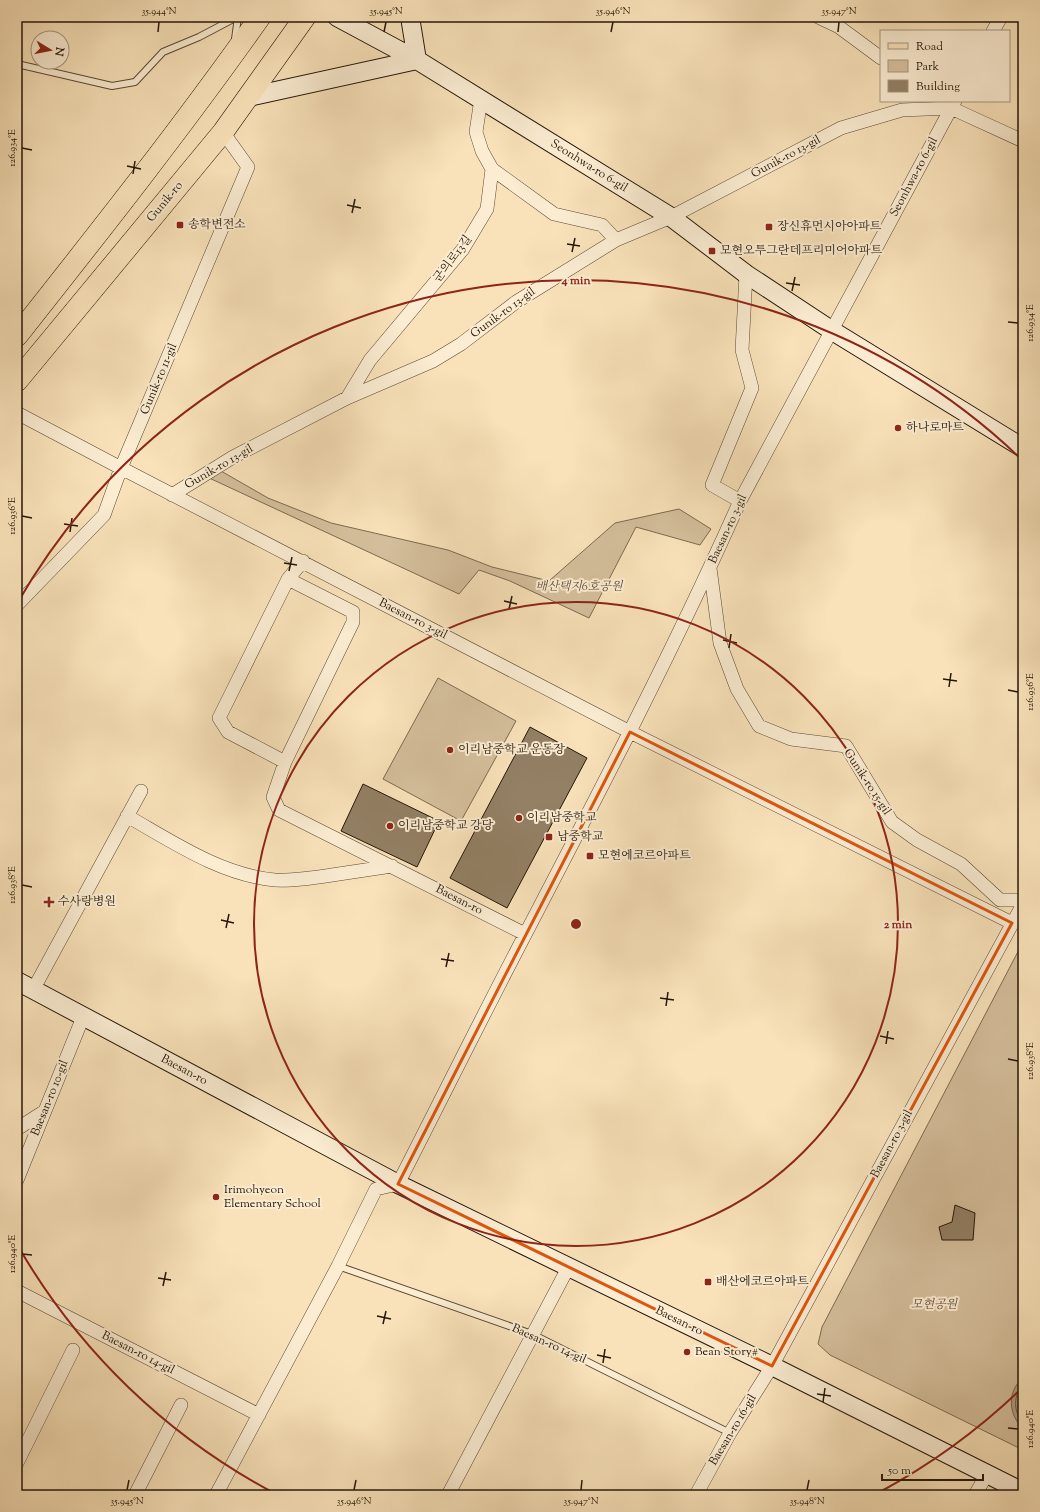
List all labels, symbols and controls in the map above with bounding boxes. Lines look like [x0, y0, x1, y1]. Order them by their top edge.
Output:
text: 35.944°N [141, 4, 177, 19]
text: 35.945°N [369, 4, 403, 19]
text: 35.946°N [595, 4, 631, 19]
text: 35.947°N [821, 4, 857, 19]
north arrow [30, 30, 70, 70]
legend [880, 30, 1010, 102]
text: Road [916, 38, 943, 56]
text: N [50, 45, 68, 57]
text: Park [916, 58, 939, 76]
text: Building [916, 78, 960, 96]
text: 126.934°E [5, 129, 20, 167]
street label: Gunik-ro 13-gil [748, 131, 825, 183]
street label: Seonhwa-ro 6-gil [885, 133, 943, 220]
street label: Seonhwa-ro 6-gil [547, 135, 632, 197]
street label: Gunik-ro [142, 177, 188, 226]
place label: 송학변전소 [188, 216, 246, 234]
place label: 장신휴먼시아아파트 [777, 218, 882, 236]
marker: 송학변전소 [175, 220, 185, 230]
marker: 장신휴먼시아아파트 [764, 222, 774, 232]
street label: 군의로13길 [429, 232, 477, 286]
place label: 모현오투그란데프리미어아파트 [720, 242, 883, 260]
marker: 모현오투그란데프리미어아파트 [707, 246, 717, 256]
text: 4 min [560, 272, 591, 290]
street label: Gunik-ro 13-gil [467, 283, 540, 343]
text: 126.934°E [1023, 304, 1038, 342]
street label: Gunik-ro 11-gil [136, 340, 182, 417]
place label: 하나로마트 [906, 419, 964, 437]
marker: 하나로마트 [893, 423, 903, 433]
street label: Gunik-ro 13-gil [181, 440, 257, 494]
street label: Baesan-ro 3-gil [704, 491, 752, 567]
text: 126.936°E [5, 497, 20, 535]
park label: 배산택지6호공원 [535, 578, 624, 596]
street label: Baesan-ro 3-gil [376, 594, 451, 644]
text: 126.936°E [1023, 673, 1038, 711]
place label: 이리남중학교 운동장 [458, 741, 565, 759]
marker: 이리남중학교 운동장 [445, 745, 455, 755]
street label: Gunik-ro 15-gil [839, 745, 896, 819]
place label: 이리남중학교 [527, 809, 597, 827]
marker: 이리남중학교 [514, 813, 524, 823]
place label: 이리남중학교 강당 [398, 817, 494, 835]
marker: 이리남중학교 강당 [385, 821, 395, 831]
place label: 남중학교 [557, 828, 604, 846]
marker: 남중학교 [544, 832, 554, 842]
place label: 모현에코르아파트 [598, 847, 691, 865]
marker: 모현에코르아파트 [585, 851, 595, 861]
text: 126.938°E [5, 866, 20, 904]
street label: Baesan-ro [432, 880, 486, 920]
place label: 수사랑병원 [58, 893, 116, 911]
marker: 수사랑병원 [43, 896, 55, 908]
text: 2 min [884, 916, 913, 934]
centre of rings [569, 917, 583, 931]
text: 126.938°E [1023, 1042, 1038, 1080]
street label: Baesan-ro [157, 1050, 211, 1090]
street label: Baesan-ro 10-gil [27, 1057, 74, 1139]
street label: Baesan-ro 3-gil [866, 1106, 918, 1181]
place label: Irimohyeon Elementary School [224, 1181, 321, 1213]
marker: Irimohyeon Elementary School [211, 1192, 221, 1202]
text: 126.940°E [5, 1235, 20, 1273]
place label: 배산에코르아파트 [716, 1273, 809, 1291]
marker: 배산에코르아파트 [703, 1277, 713, 1287]
park label: 모현공원 [911, 1296, 959, 1314]
street label: Baesan-ro [652, 1302, 706, 1340]
street label: Baesan-ro 14-gil [509, 1319, 590, 1369]
street label: Baesan-ro 14-gil [98, 1327, 178, 1380]
place label: Bean Story# [695, 1343, 758, 1361]
marker: Bean Story# [682, 1347, 692, 1357]
street label: Baesan-ro 16-gil [705, 1390, 762, 1469]
text: 126.940°E [1023, 1410, 1038, 1448]
scale bar [882, 1456, 983, 1482]
text: 50 m [887, 1462, 911, 1480]
text: 35.945°N [110, 1494, 144, 1509]
text: 35.946°N [336, 1494, 372, 1509]
text: 35.947°N [563, 1494, 599, 1509]
text: 35.948°N [789, 1494, 825, 1509]

